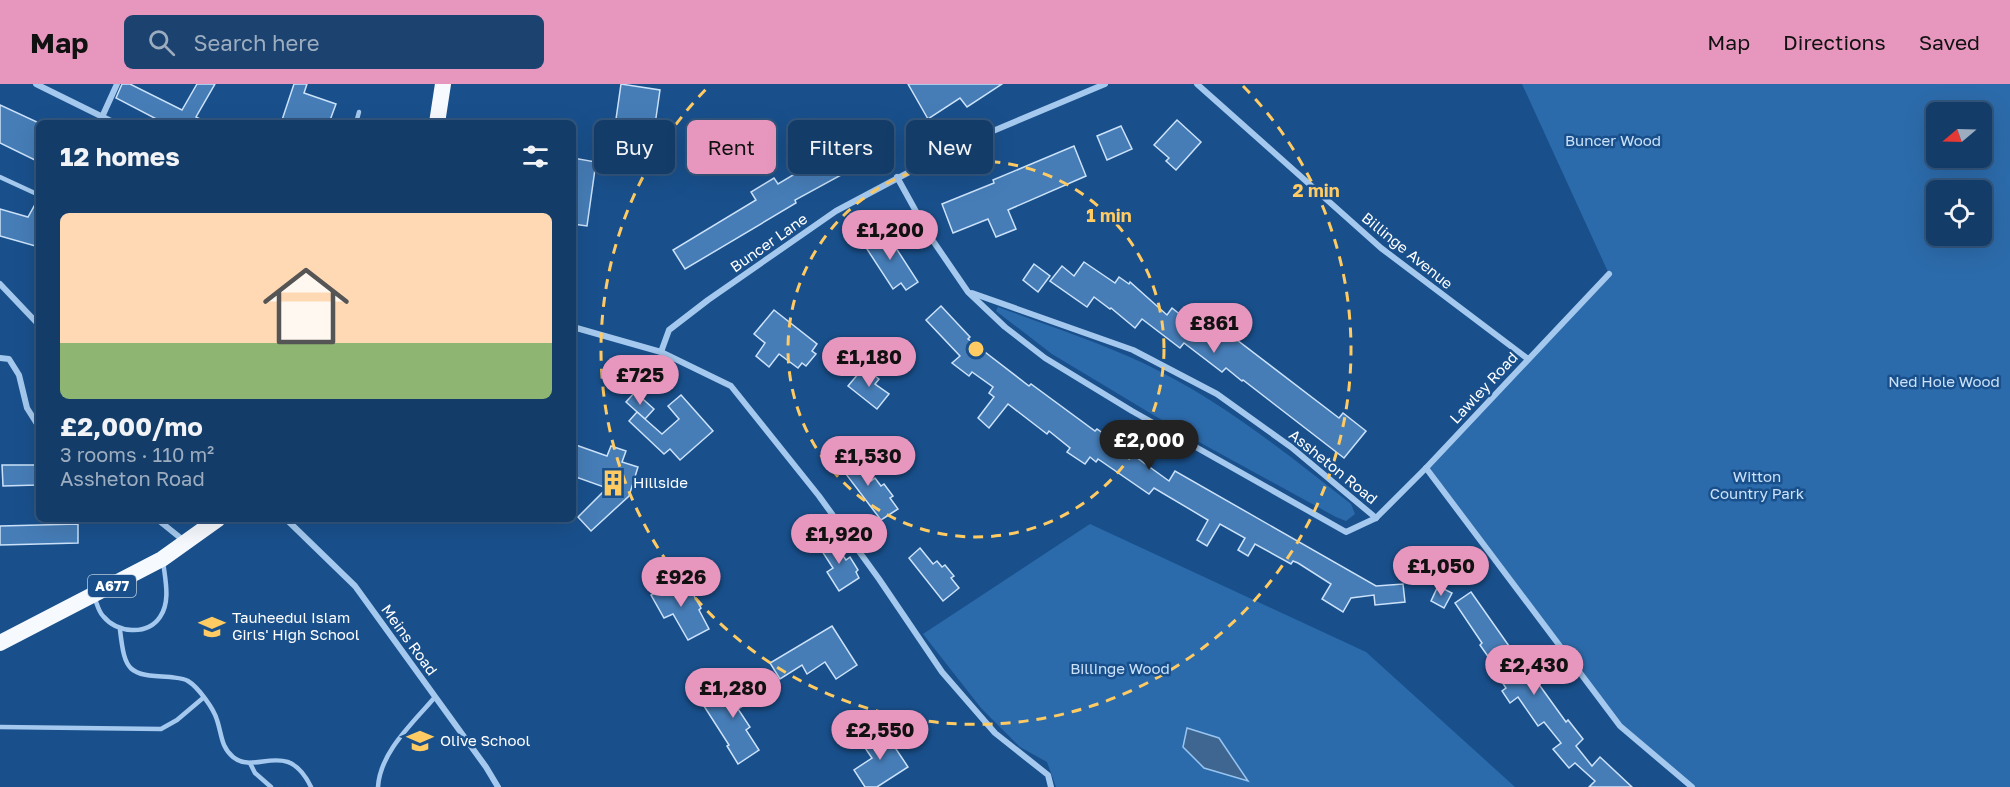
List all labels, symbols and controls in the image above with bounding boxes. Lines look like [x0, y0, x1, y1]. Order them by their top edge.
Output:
search box [124, 15, 544, 69]
text: Map [30, 26, 88, 59]
icon: search [145, 26, 178, 59]
text: Search here [193, 29, 319, 56]
text: Map [1707, 29, 1750, 55]
text: Directions [1783, 29, 1886, 55]
text: Saved [1919, 29, 1980, 55]
north arrow [1926, 102, 1992, 168]
map controls [1926, 102, 1992, 246]
chip: Buy [594, 120, 675, 174]
chip: Rent [687, 120, 776, 174]
chip: Filters [788, 120, 894, 174]
chip: New [906, 120, 993, 174]
park label: Buncer Wood [1565, 131, 1661, 149]
icon: filters [519, 140, 552, 173]
text: 12 homes [60, 141, 180, 172]
text: 2 min [1292, 179, 1340, 201]
button: locate [1926, 180, 1992, 246]
text: 1 min [1086, 204, 1132, 226]
street label: Billinge Avenue [1359, 208, 1457, 293]
street label: Buncer Lane [726, 209, 811, 275]
pin: £1,200 [841, 210, 939, 261]
text: £1,200 [856, 217, 924, 241]
icon: home [252, 252, 360, 360]
pin: £861 [1178, 303, 1250, 354]
text: £861 [1190, 310, 1239, 334]
pin: £1,180 [820, 337, 918, 388]
centre of rings [966, 339, 986, 359]
text: £1,180 [836, 344, 902, 368]
street label: Lawley Road [1446, 348, 1521, 427]
pin: £725 [604, 355, 676, 406]
text: £725 [616, 362, 664, 386]
park label: Ned Hole Wood [1888, 372, 2000, 390]
text: £2,000/mo [60, 411, 203, 442]
pin: £2,000 [1100, 420, 1198, 471]
street label: Assheton Road [1286, 425, 1381, 507]
text: £2,000 [1114, 427, 1184, 451]
pin: £1,530 [819, 436, 917, 487]
text: 3 rooms · 110 m² [60, 442, 214, 466]
text: £1,530 [834, 443, 902, 467]
text: Assheton Road [60, 466, 205, 490]
park label: Witton Country Park [1710, 467, 1805, 502]
building icon: Hillside [598, 468, 628, 498]
place label: Hillside [633, 473, 688, 491]
pin: £1,920 [790, 514, 888, 565]
text: £1,920 [805, 521, 873, 545]
pin: £1,050 [1392, 546, 1490, 597]
text: £1,050 [1407, 553, 1475, 577]
pin: £926 [645, 557, 717, 608]
text: £926 [656, 564, 706, 588]
road number: A677 [88, 575, 136, 597]
street label: Meins Road [378, 600, 442, 678]
place label: Tauheedul Islam Girls' High School [232, 608, 360, 643]
school or university icon: Tauheedul Islam Girls' High School [197, 612, 227, 642]
pin: £2,430 [1485, 645, 1583, 696]
text: £2,430 [1499, 652, 1569, 676]
park label: Billinge Wood [1070, 659, 1170, 677]
pin: £1,280 [684, 668, 782, 719]
text: £1,280 [699, 675, 767, 699]
pin: £2,550 [831, 710, 929, 761]
text: £2,550 [845, 717, 915, 741]
school or university icon: Olive School [405, 726, 435, 756]
place label: Olive School [440, 731, 530, 749]

